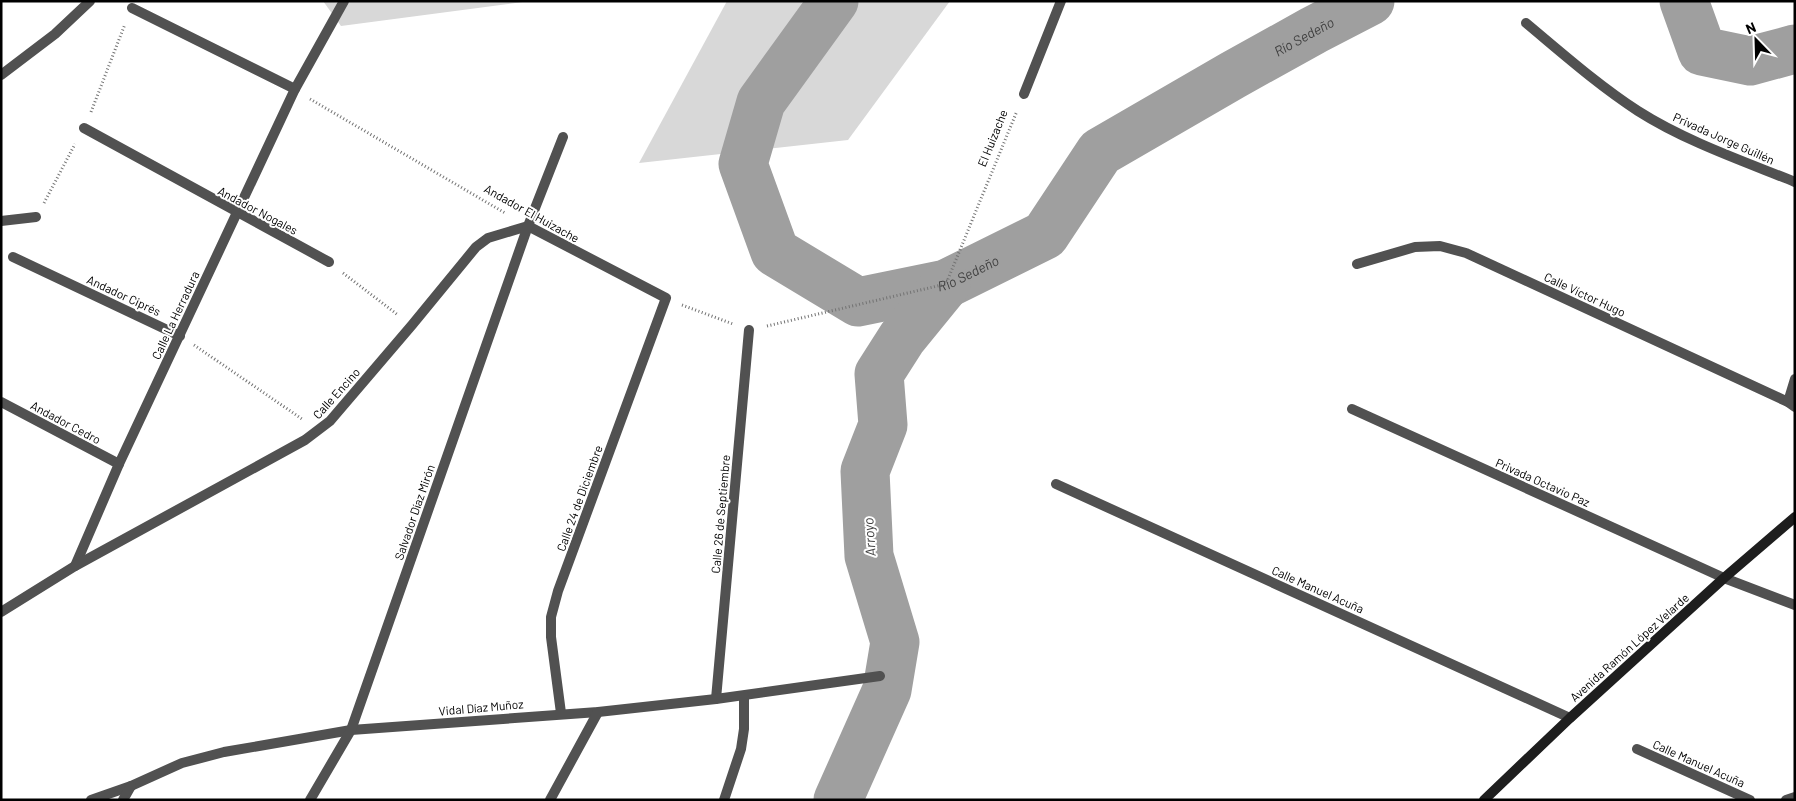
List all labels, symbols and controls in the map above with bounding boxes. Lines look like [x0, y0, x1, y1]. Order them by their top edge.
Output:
water label: Río Sedeño [1271, 13, 1337, 59]
north arrow [1731, 15, 1781, 65]
text: N [1743, 18, 1758, 37]
street label: El Huizache [974, 107, 1010, 169]
street label: Privada Jorge Guillén [1671, 109, 1777, 167]
street label: Andador El Huizache [482, 181, 582, 245]
street label: Andador Nogales [216, 183, 300, 237]
water label: Río Sedeño [936, 251, 1001, 294]
street label: Calle La Herradura [148, 269, 202, 361]
street label: Calle Víctor Hugo [1542, 269, 1628, 319]
street label: Andador Ciprés [85, 272, 163, 318]
street label: Calle Encino [310, 365, 362, 421]
street label: Andador Cedro [29, 398, 103, 446]
street label: Calle 24 de Diciembre [553, 443, 605, 553]
street label: Calle 26 de Septiembre [708, 454, 732, 574]
street label: Privada Octavio Paz [1494, 455, 1592, 509]
street label: Salvador Díaz Mirón [391, 462, 437, 562]
water label: Arroyo [859, 517, 879, 557]
street label: Calle Manuel Acuña [1270, 562, 1366, 616]
street label: Avenida Ramón López Velarde [1567, 590, 1691, 704]
street label: Vidal Díaz Muñoz [438, 696, 524, 718]
street label: Calle Manuel Acuña [1651, 736, 1747, 790]

